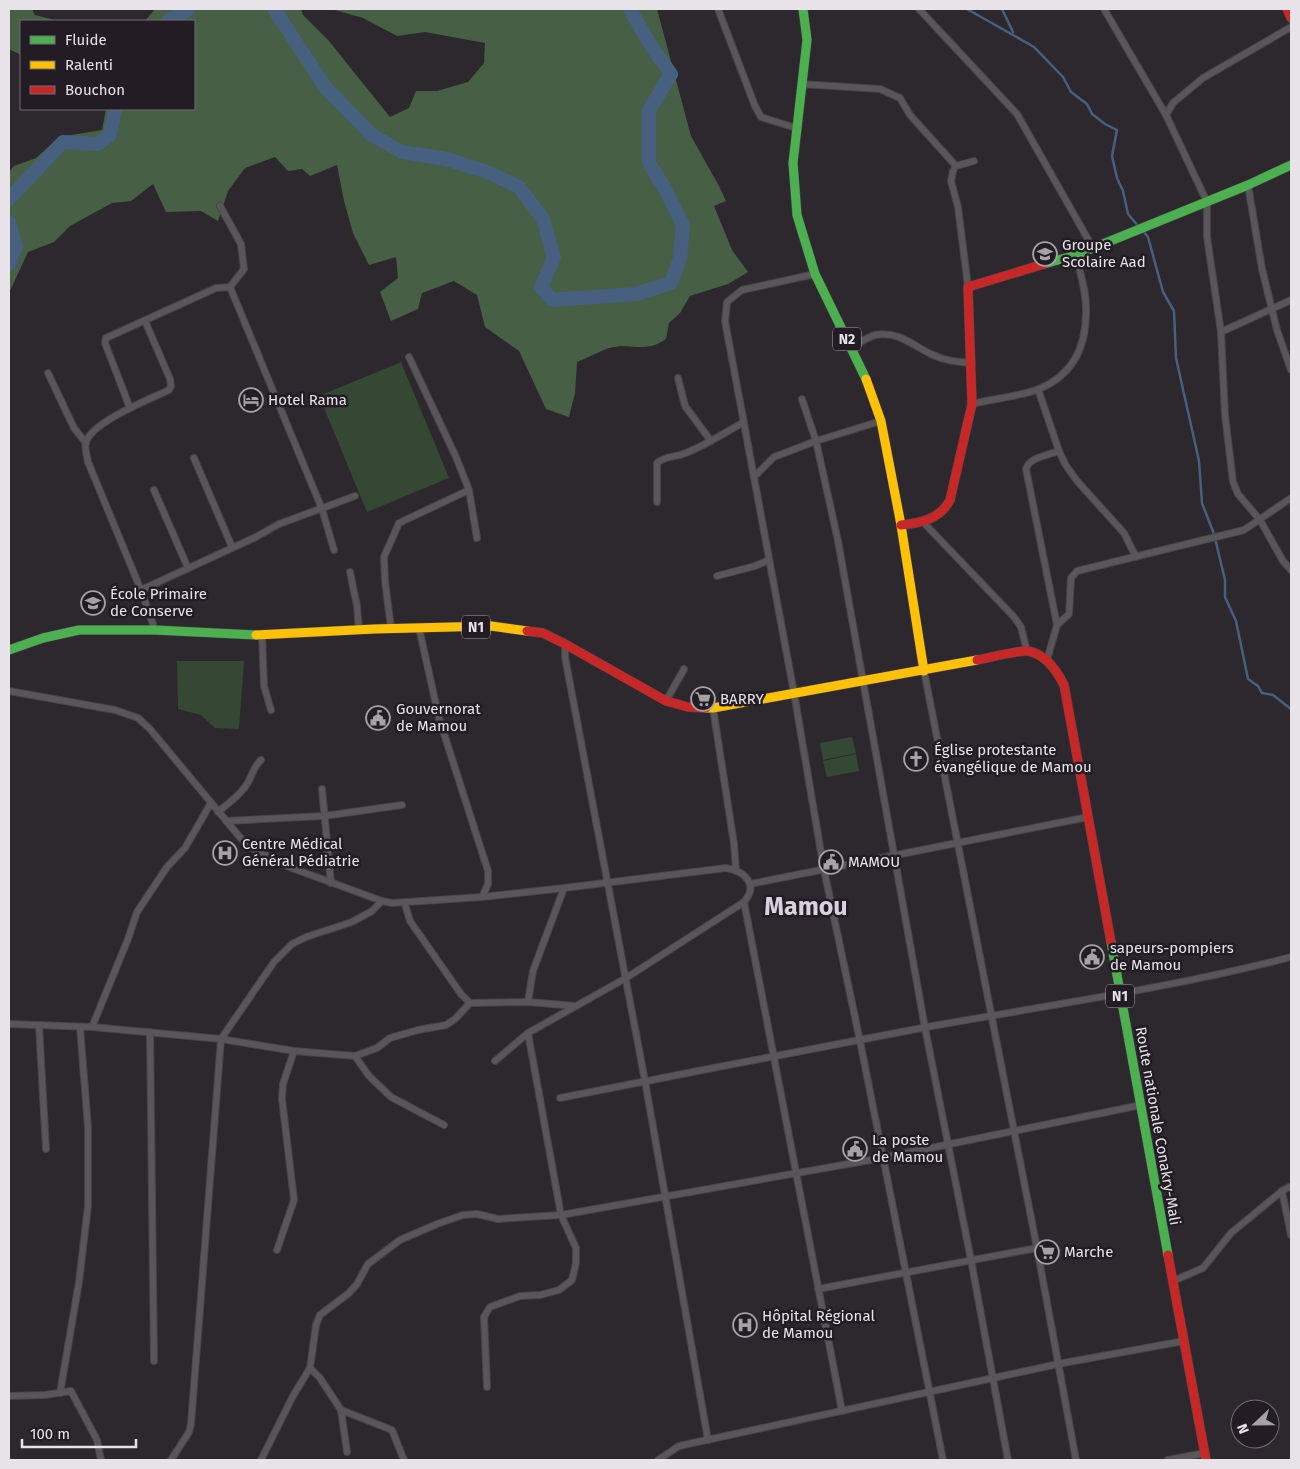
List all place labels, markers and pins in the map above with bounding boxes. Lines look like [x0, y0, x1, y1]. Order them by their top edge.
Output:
place label: Groupe Scolaire Aad [1062, 236, 1146, 271]
school or university icon: Groupe Scolaire Aad [1032, 241, 1058, 267]
hotel icon: Hotel Rama [238, 387, 264, 413]
place label: Hotel Rama [268, 391, 347, 409]
place label: École Primaire de Conserve [110, 585, 207, 620]
school or university icon: École Primaire de Conserve [80, 590, 106, 616]
supermarket icon: BARRY [690, 686, 716, 712]
place label: BARRY [720, 690, 764, 708]
place label: Gouvernorat de Mamou [396, 700, 481, 735]
public building icon: Gouvernorat de Mamou [365, 705, 391, 731]
place label: Église protestante évangélique de Mamou [934, 741, 1092, 776]
church icon: Église protestante évangélique de Mamou [903, 746, 929, 772]
place label: Centre Médical Général Pédiatrie [242, 835, 360, 870]
hospital icon: Centre Médical Général Pédiatrie [212, 840, 238, 866]
public building icon: MAMOU [818, 849, 844, 875]
place label: MAMOU [848, 853, 900, 871]
place label: sapeurs-pompiers de Mamou [1110, 939, 1234, 974]
public building icon: sapeurs-pompiers de Mamou [1079, 944, 1105, 970]
place label: La poste de Mamou [872, 1131, 943, 1166]
public building icon: La poste de Mamou [842, 1136, 868, 1162]
supermarket icon: Marche [1034, 1239, 1060, 1265]
place label: Marche [1064, 1243, 1113, 1261]
place label: Hôpital Régional de Mamou [762, 1307, 875, 1342]
hospital icon: Hôpital Régional de Mamou [732, 1312, 758, 1338]

